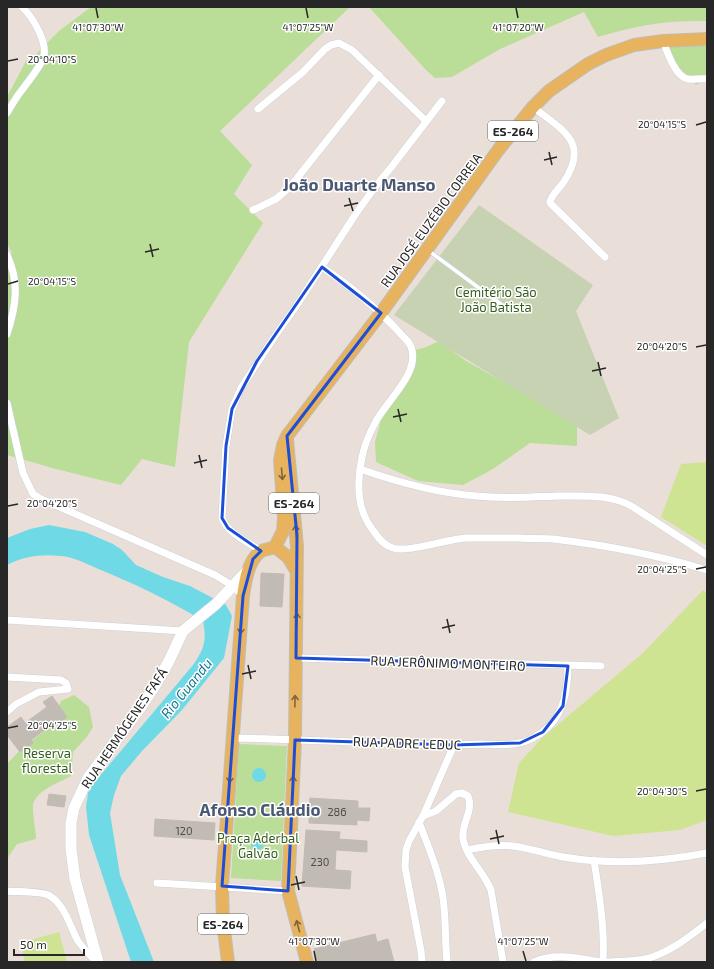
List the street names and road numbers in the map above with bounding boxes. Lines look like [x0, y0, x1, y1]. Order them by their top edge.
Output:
road number: ES-264 [488, 121, 538, 141]
street label: RUA JOSÉ EUZÉBIO CORREIA [376, 149, 485, 290]
road number: ES-264 [269, 493, 319, 513]
street label: RUA JERÔNIMO MONTEIRO [370, 652, 526, 674]
street label: RUA HERMÓGENES FAFÁ [77, 664, 170, 791]
street label: RUA PADRE LEDUC [353, 733, 461, 753]
road number: ES-264 [198, 914, 248, 934]

